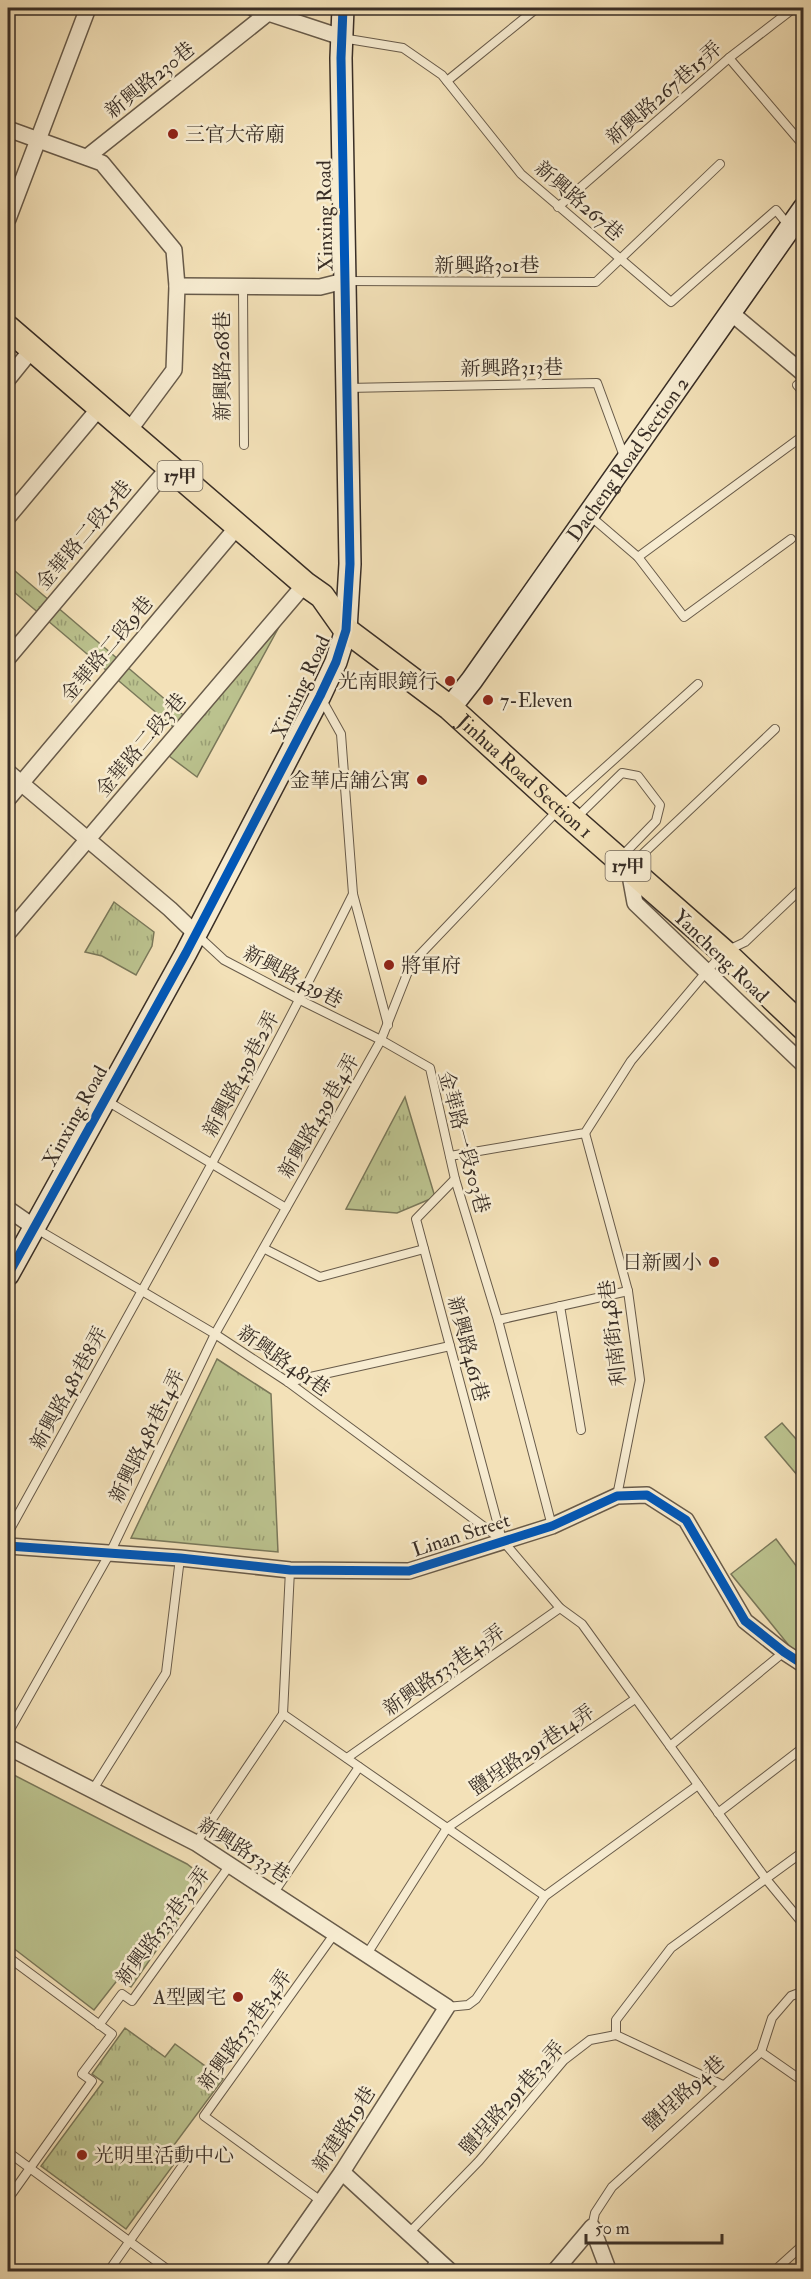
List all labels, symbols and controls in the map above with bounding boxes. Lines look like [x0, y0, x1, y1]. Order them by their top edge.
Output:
street label: 新興路230巷 [100, 36, 200, 124]
street label: 新興路267巷15弄 [601, 36, 727, 150]
place label: 三官大帝廟 [185, 122, 285, 147]
marker: 三官大帝廟 [166, 127, 180, 141]
street label: 新興路267巷 [530, 156, 628, 246]
street label: Xinxing Road [312, 160, 338, 272]
street label: 新興路301巷 [435, 253, 539, 278]
street label: 新興路268巷 [210, 311, 235, 421]
street label: 新興路313巷 [461, 355, 563, 381]
street label: Dacheng Road Section 2 [561, 372, 694, 546]
road number: 17甲 [158, 461, 202, 491]
street label: 金華路二段15巷 [31, 475, 137, 595]
street label: 金華路二段9巷 [56, 591, 158, 707]
street label: Xinxing Road [266, 631, 336, 743]
place label: 光南眼鏡行 [338, 669, 438, 694]
marker: 光南眼鏡行 [443, 674, 457, 688]
street label: 金華路二段3巷 [90, 688, 192, 802]
place label: 7-Eleven [500, 688, 573, 713]
marker: 7-Eleven [481, 693, 495, 707]
street label: Jinhua Road Section 1 [452, 708, 598, 843]
place label: 金華店舖公寓 [290, 768, 410, 793]
marker: 金華店舖公寓 [415, 773, 429, 787]
road number: 17甲 [606, 851, 650, 881]
street label: Yancheng Road [668, 904, 774, 1008]
street label: 新興路439巷 [239, 940, 347, 1014]
place label: 將軍府 [401, 953, 461, 978]
marker: 將軍府 [382, 958, 396, 972]
street label: 新興路439巷2弄 [197, 1007, 285, 1141]
street label: 新興路439巷4弄 [273, 1049, 365, 1183]
street label: Xinxing Road [37, 1061, 113, 1171]
street label: 金華路一段503巷 [433, 1068, 495, 1216]
place label: 日新國小 [622, 1250, 702, 1275]
marker: 日新國小 [707, 1255, 721, 1269]
street label: 利南街148巷 [594, 1278, 632, 1388]
street label: 新興路461巷 [442, 1294, 494, 1404]
street label: 新興路481巷 [233, 1320, 335, 1402]
street label: 新興路481巷8弄 [25, 1322, 113, 1454]
street label: 新興路481巷14弄 [104, 1365, 190, 1507]
street label: Linan Street [409, 1507, 513, 1563]
street label: 新興路533巷43弄 [378, 1619, 510, 1721]
street label: 鹽埕路291巷14弄 [465, 1699, 599, 1801]
street label: 新興路533巷 [193, 1812, 295, 1888]
street label: 新興路533巷32弄 [110, 1862, 216, 1990]
street label: 新興路533巷34弄 [193, 1965, 297, 2095]
place label: A型國宅 [152, 1985, 226, 2010]
marker: A型國宅 [231, 1990, 245, 2004]
street label: 鹽埕路291巷32弄 [454, 2036, 570, 2160]
street label: 鹽埕路94巷 [638, 2050, 730, 2136]
street label: 新建路19巷 [307, 2081, 381, 2177]
place label: 光明里活動中心 [94, 2143, 234, 2168]
marker: 光明里活動中心 [75, 2148, 89, 2162]
scale bar [586, 2207, 722, 2245]
text: 50 m [595, 2217, 630, 2240]

